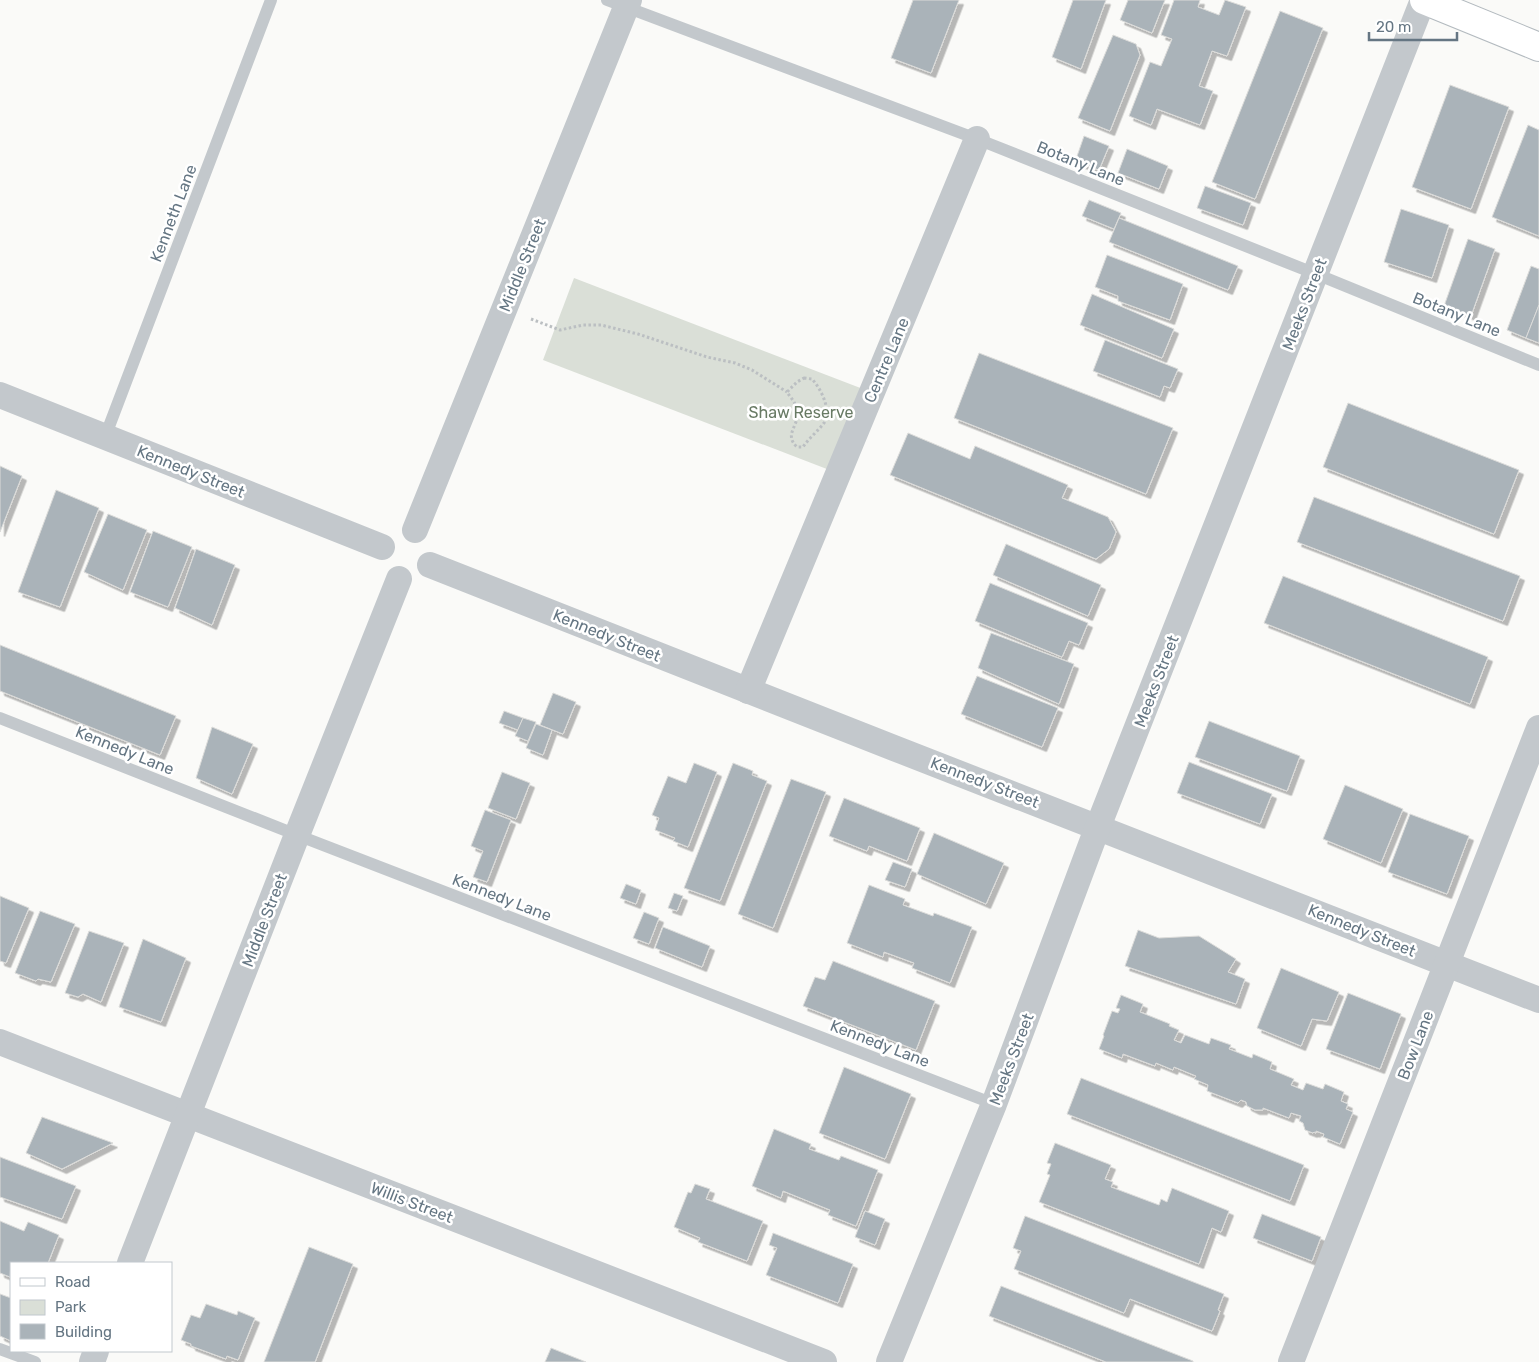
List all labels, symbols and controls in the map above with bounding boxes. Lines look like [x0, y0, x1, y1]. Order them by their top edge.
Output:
scale bar [1369, 10, 1456, 42]
text: 20 m [1376, 18, 1411, 36]
street label: Botany Lane [1034, 137, 1128, 190]
street label: Kenneth Lane [146, 162, 201, 265]
street label: Middle Street [495, 216, 550, 314]
street label: Meeks Street [1278, 255, 1331, 353]
street label: Botany Lane [1410, 288, 1504, 341]
street label: Centre Lane [860, 315, 913, 406]
park label: Shaw Reserve [749, 403, 854, 422]
street label: Kennedy Street [134, 441, 247, 502]
street label: Kennedy Street [550, 605, 663, 666]
street label: Meeks Street [1130, 632, 1183, 730]
street label: Kennedy Lane [73, 722, 177, 779]
street label: Kennedy Street [928, 753, 1042, 812]
street label: Kennedy Lane [449, 870, 554, 925]
street label: Middle Street [238, 871, 291, 970]
street label: Kennedy Street [1305, 900, 1418, 961]
street label: Bow Lane [1394, 1008, 1437, 1082]
street label: Meeks Street [985, 1010, 1038, 1108]
street label: Kennedy Lane [827, 1016, 932, 1071]
street label: Willis Street [368, 1178, 456, 1227]
legend [10, 1262, 172, 1352]
text: Road [55, 1273, 91, 1291]
text: Park [55, 1298, 86, 1316]
text: Building [55, 1323, 112, 1341]

